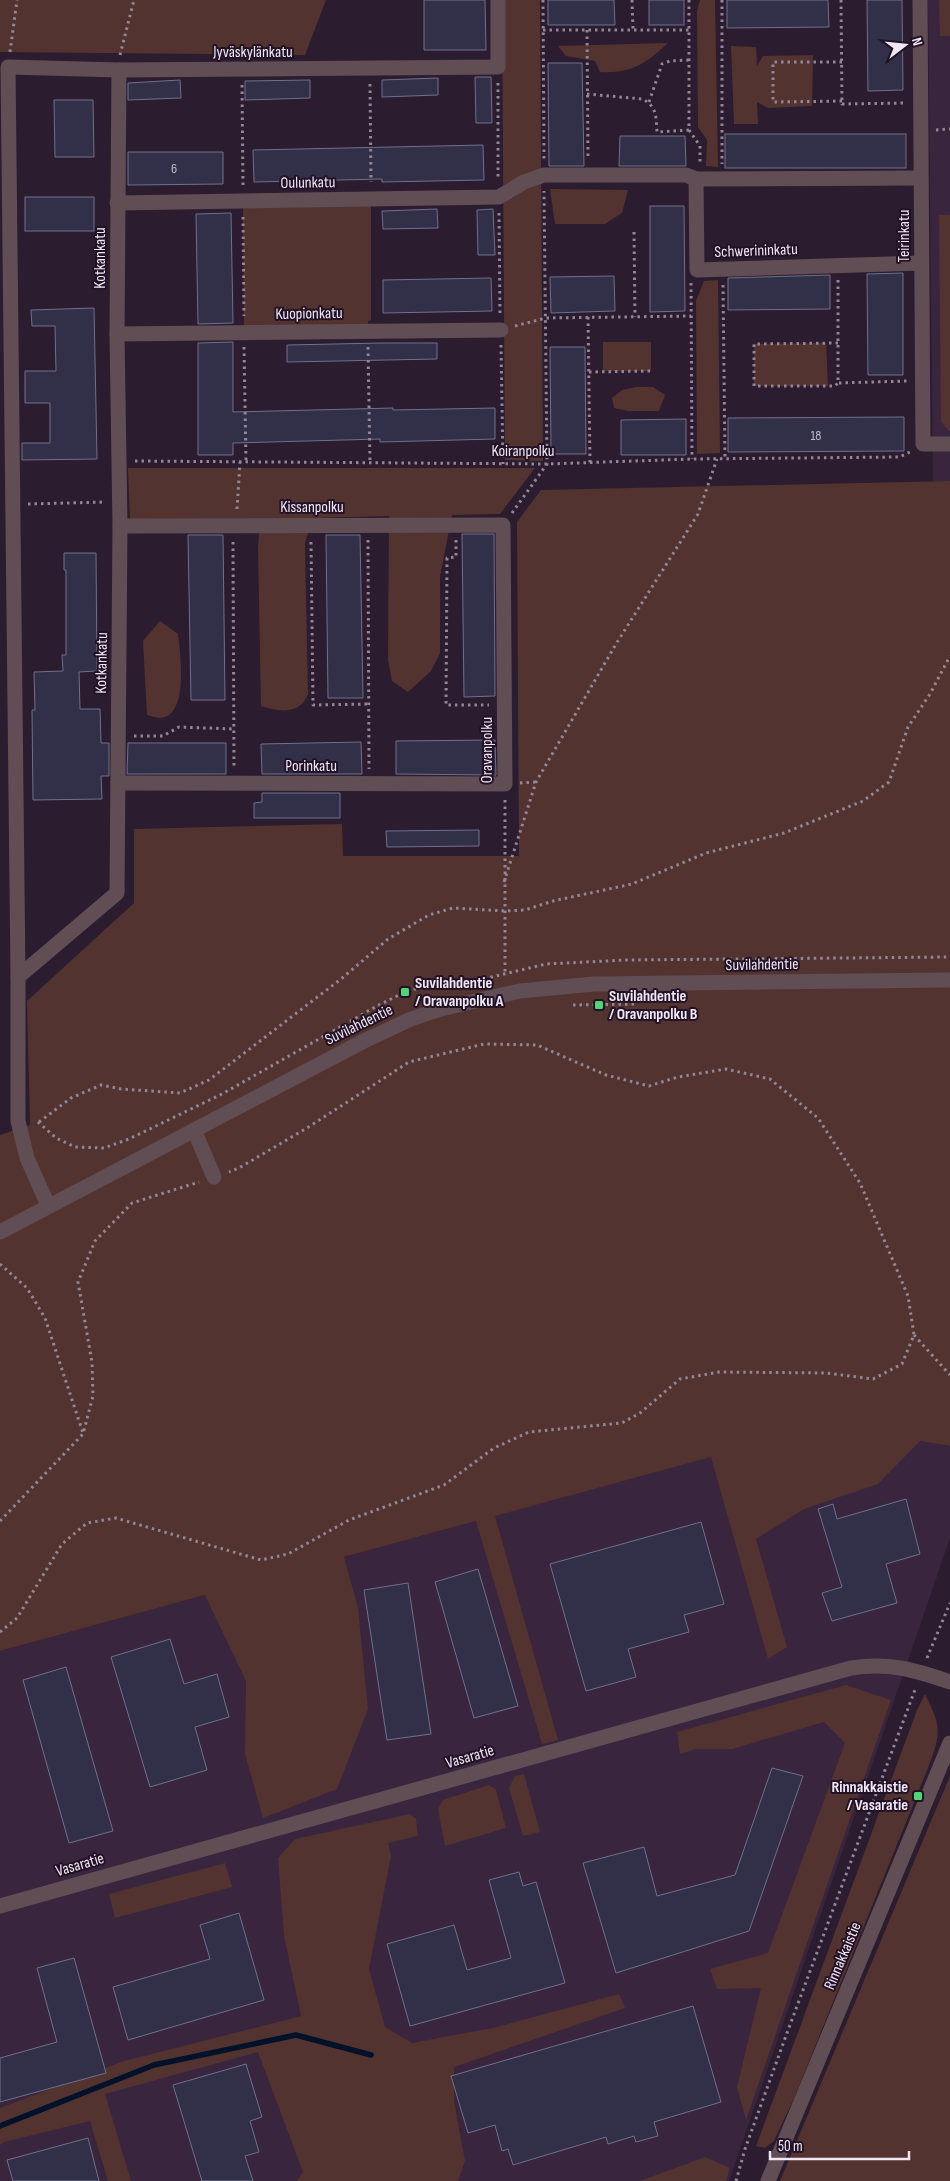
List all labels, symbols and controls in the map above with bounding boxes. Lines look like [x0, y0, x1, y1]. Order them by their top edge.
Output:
north arrow [880, 20, 930, 70]
text: N [908, 36, 926, 47]
street label: Jyväskylänkatu [212, 43, 293, 62]
house number: 6 [171, 160, 177, 177]
street label: Oulunkatu [280, 173, 336, 193]
street label: Teirinkatu [895, 209, 914, 263]
street label: Kotkankatu [91, 227, 110, 289]
street label: Schwerininkatu [714, 240, 798, 262]
street label: Kuopionkatu [275, 304, 343, 324]
house number: 18 [810, 427, 822, 444]
street label: Koiranpolku [492, 442, 554, 461]
street label: Kissanpolku [280, 498, 344, 517]
street label: Kotkankatu [92, 632, 112, 694]
street label: Oravanpolku [478, 717, 497, 783]
street label: Porinkatu [285, 757, 337, 776]
street label: Suvilahdentie [725, 955, 799, 975]
place label: Suvilahdentie / Oravanpolku A [415, 974, 504, 1011]
marker: Suvilahdentie / Oravanpolku A [399, 986, 411, 998]
place label: Suvilahdentie / Oravanpolku B [609, 987, 698, 1024]
marker: Suvilahdentie / Oravanpolku B [593, 999, 605, 1011]
street label: Suvilahdentie [322, 1000, 396, 1050]
street label: Vasaratie [444, 1741, 496, 1773]
place label: Rinnakkaistie / Vasaratie [831, 1778, 908, 1815]
marker: Rinnakkaistie / Vasaratie [912, 1790, 924, 1802]
street label: Vasaratie [54, 1849, 106, 1881]
street label: Rinnakkaistie [820, 1919, 866, 1993]
scale bar [770, 2128, 909, 2160]
text: 50 m [778, 2137, 803, 2156]

